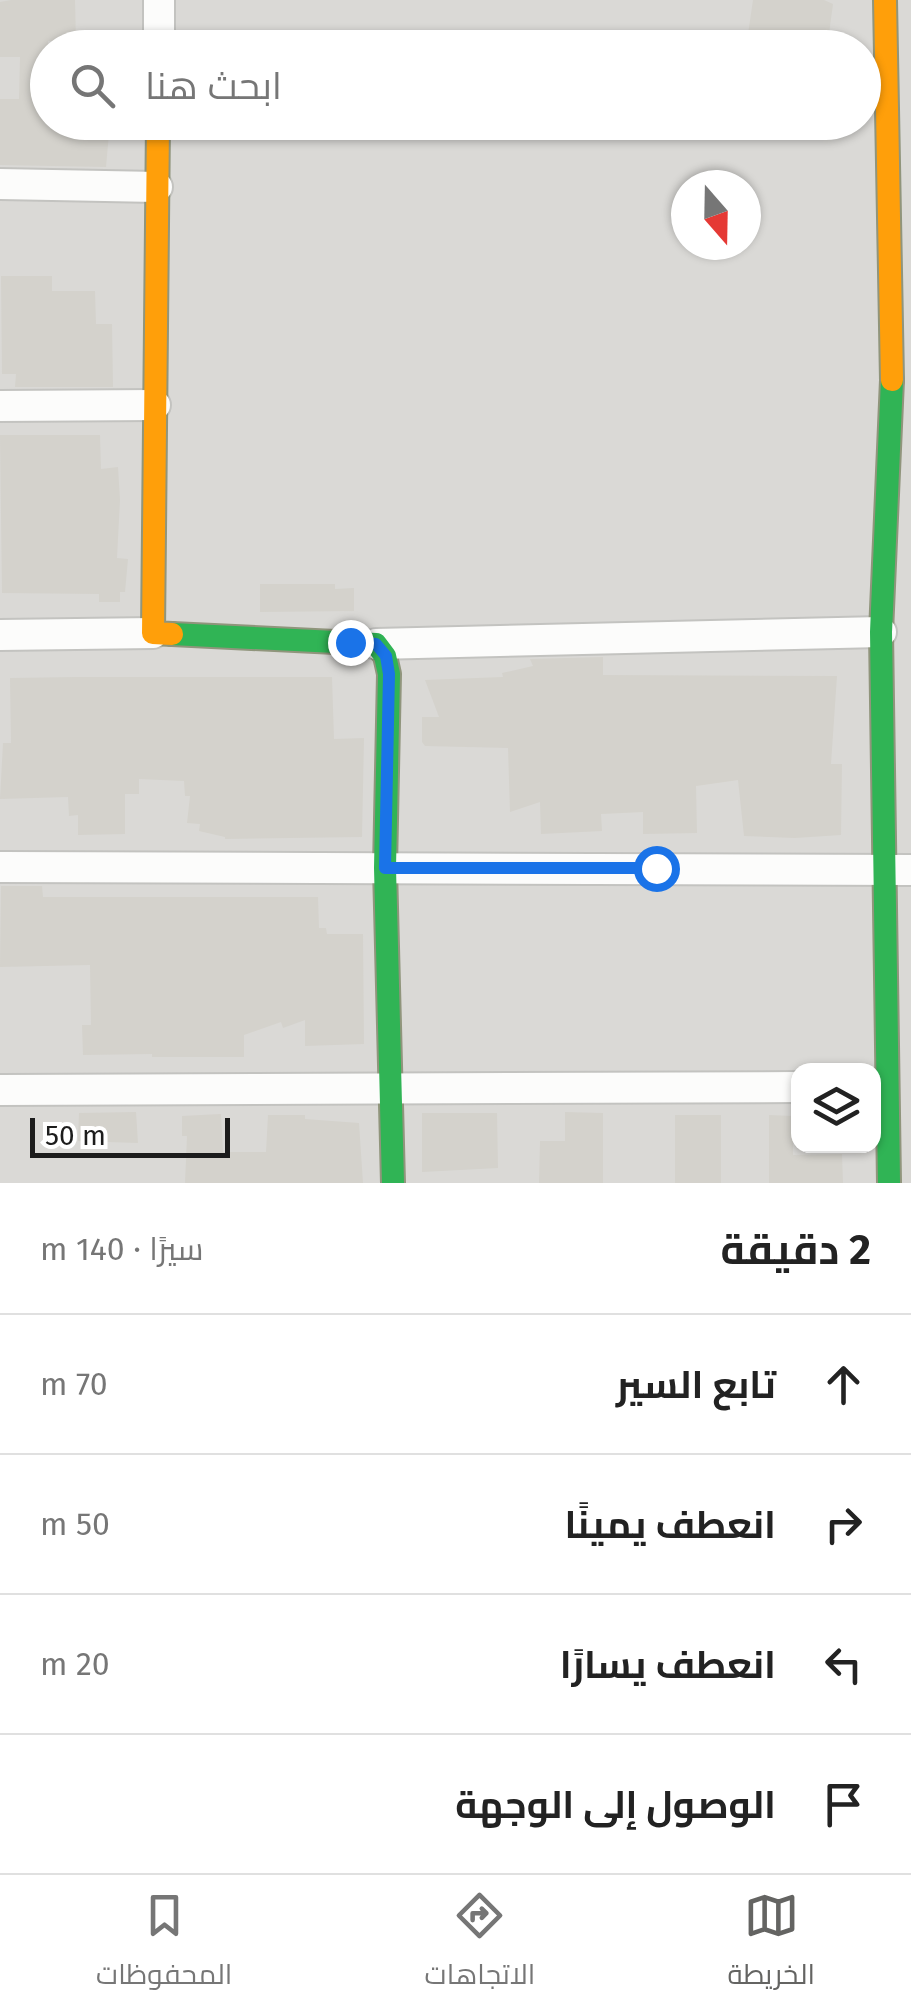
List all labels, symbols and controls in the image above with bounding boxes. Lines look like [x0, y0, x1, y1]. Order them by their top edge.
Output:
search box [30, 30, 881, 140]
icon: search [65, 58, 120, 113]
text: ابحث هنا [145, 63, 282, 109]
north arrow [671, 170, 761, 260]
route end [328, 620, 374, 666]
route start [634, 846, 680, 892]
map controls [791, 1063, 881, 1153]
button: layers [791, 1063, 881, 1153]
scale bar [30, 1113, 230, 1158]
text: 50 m [45, 1119, 106, 1152]
text: 2 دقيقة [721, 1225, 871, 1275]
text: سيرًا · 140 m [40, 1230, 203, 1268]
icon: ahead [816, 1357, 871, 1412]
text: تابع السير [616, 1362, 776, 1408]
text: 70 m [40, 1365, 108, 1403]
icon: right [816, 1497, 871, 1552]
text: انعطف يمينًا [564, 1502, 776, 1548]
text: 50 m [40, 1505, 110, 1543]
icon: left [816, 1637, 871, 1692]
text: انعطف يسارًا [560, 1642, 776, 1688]
text: 20 m [40, 1645, 110, 1683]
icon: arrive [816, 1777, 871, 1832]
text: الوصول إلى الوجهة [455, 1782, 776, 1828]
tab: المحفوظات [96, 1888, 232, 2000]
tab: الاتجاهات [425, 1888, 535, 2000]
tab: الخريطة [728, 1888, 815, 2000]

